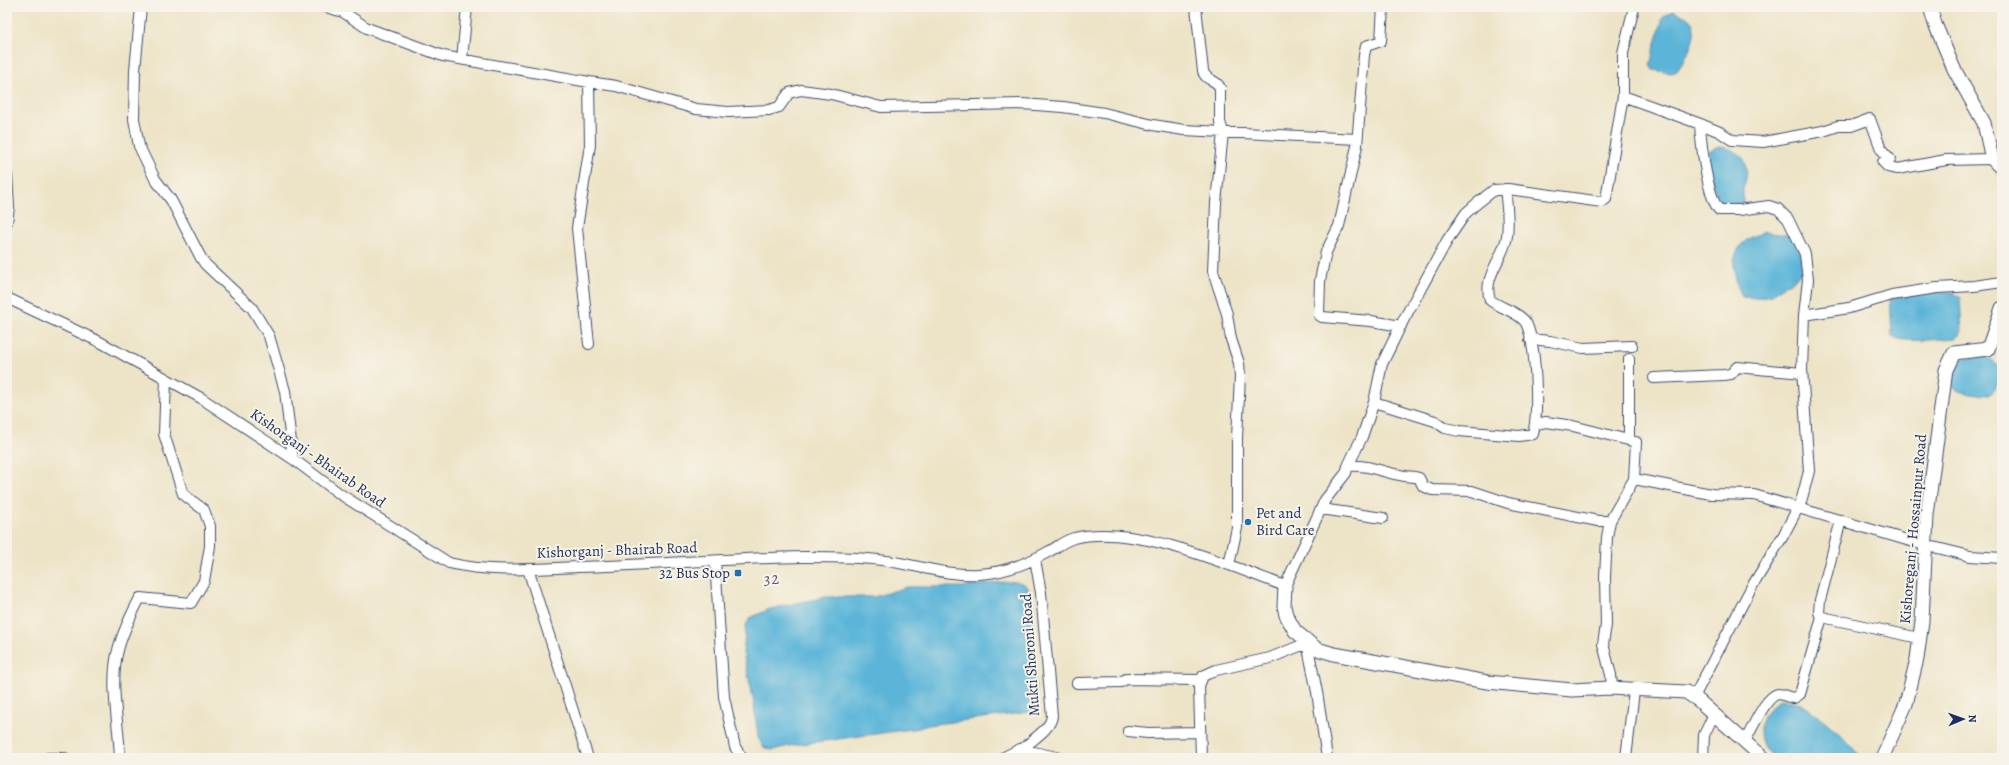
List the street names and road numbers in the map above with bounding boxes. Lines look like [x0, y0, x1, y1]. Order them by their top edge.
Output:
street label: Kishorganj - Bhairab Road [246, 404, 390, 513]
street label: Kishoreganj - Hossainpur Road [1895, 432, 1931, 625]
street label: Kishorganj - Bhairab Road [536, 537, 699, 563]
street label: Mukti Shoroni Road [1016, 592, 1044, 717]

